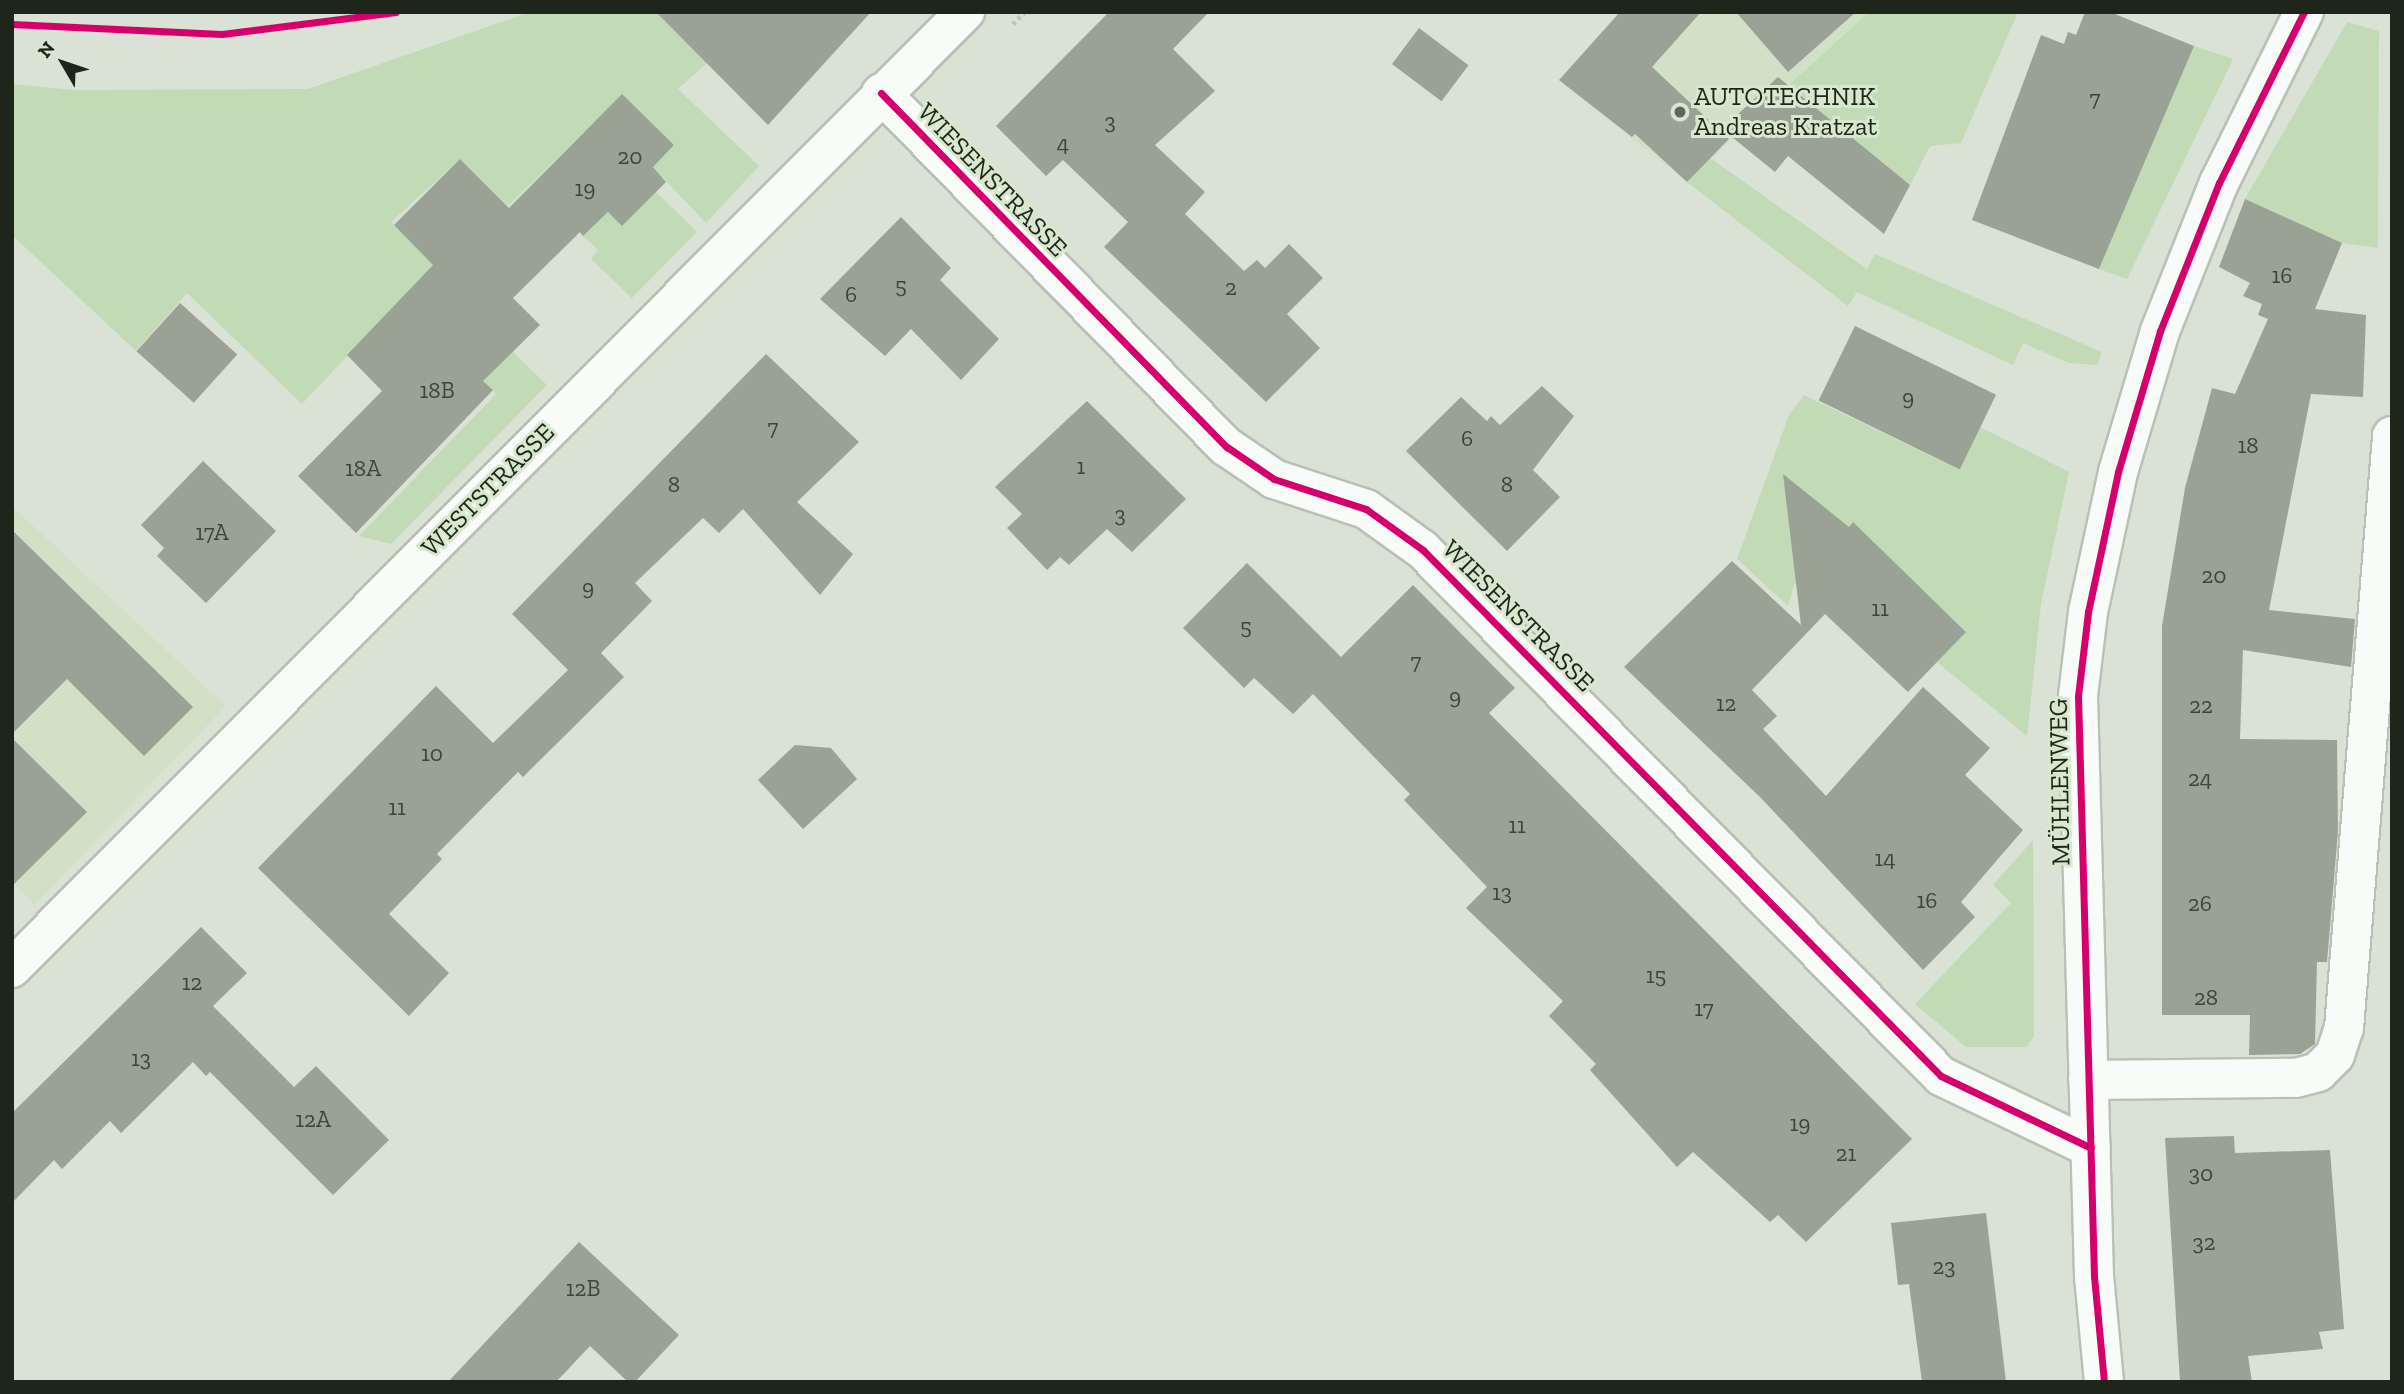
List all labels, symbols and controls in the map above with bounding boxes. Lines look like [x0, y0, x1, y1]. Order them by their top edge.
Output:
north arrow [28, 28, 98, 98]
text: N [33, 37, 60, 62]
place label: AUTOTECHNIK Andreas Kratzat [1694, 81, 1877, 142]
house number: 7 [2090, 84, 2100, 112]
street label: WIESENSTRASSE [911, 96, 1073, 264]
marker: AUTOTECHNIK Andreas Kratzat [1672, 104, 1688, 120]
house number: 3 [1104, 107, 1116, 135]
house number: 4 [1057, 129, 1069, 157]
house number: 20 [617, 142, 643, 170]
house number: 19 [574, 174, 596, 202]
house number: 16 [2271, 261, 2293, 289]
house number: 5 [895, 271, 907, 299]
house number: 2 [1225, 273, 1237, 301]
house number: 6 [845, 280, 857, 308]
house number: 18B [419, 376, 455, 404]
house number: 9 [1902, 383, 1914, 411]
house number: 7 [768, 413, 778, 441]
street label: WESTSTRASSE [415, 417, 561, 563]
house number: 6 [1461, 424, 1473, 452]
house number: 18 [2237, 431, 2259, 459]
house number: 1 [1077, 452, 1085, 480]
house number: 18A [345, 454, 381, 482]
house number: 8 [668, 470, 680, 498]
house number: 8 [1501, 470, 1513, 498]
house number: 3 [1114, 500, 1126, 528]
house number: 17A [195, 518, 229, 546]
street label: WIESENSTRASSE [1435, 533, 1601, 699]
house number: 20 [2201, 561, 2227, 589]
house number: 9 [582, 573, 594, 601]
house number: 11 [1871, 594, 1889, 622]
house number: 5 [1240, 612, 1252, 640]
house number: 7 [1411, 647, 1421, 675]
house number: 9 [1449, 682, 1461, 710]
house number: 12 [1716, 689, 1736, 717]
house number: 22 [2189, 691, 2213, 719]
street label: MÜHLENWEG [2043, 698, 2077, 866]
house number: 10 [421, 739, 443, 767]
house number: 24 [2188, 764, 2212, 792]
house number: 11 [388, 793, 406, 821]
house number: 11 [1508, 811, 1526, 839]
house number: 14 [1874, 844, 1896, 872]
house number: 13 [1492, 878, 1512, 906]
house number: 16 [1916, 886, 1938, 914]
house number: 26 [2188, 889, 2212, 917]
house number: 15 [1646, 961, 1666, 989]
house number: 12 [182, 968, 202, 996]
house number: 28 [2194, 983, 2218, 1011]
house number: 17 [1694, 994, 1714, 1022]
house number: 13 [131, 1044, 151, 1072]
house number: 12A [295, 1105, 331, 1133]
house number: 19 [1789, 1109, 1811, 1137]
house number: 21 [1836, 1139, 1856, 1167]
house number: 30 [2189, 1159, 2213, 1187]
house number: 32 [2192, 1228, 2216, 1256]
house number: 23 [1932, 1252, 1956, 1280]
house number: 12B [566, 1274, 600, 1302]

